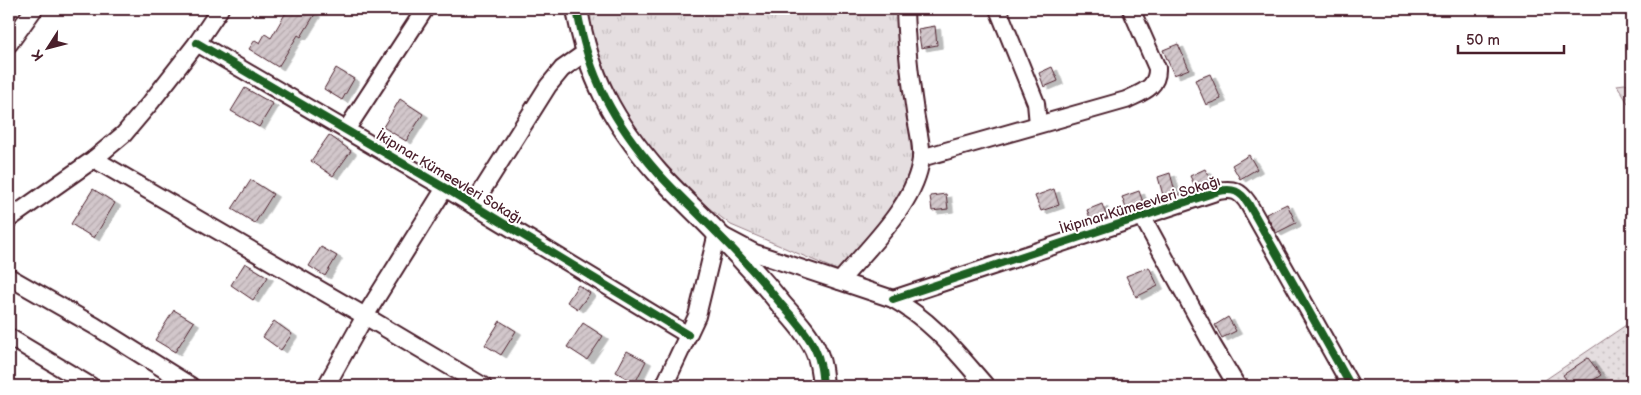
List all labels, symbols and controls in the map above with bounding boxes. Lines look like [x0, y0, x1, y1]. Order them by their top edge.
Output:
north arrow [22, 22, 72, 72]
scale bar [1458, 22, 1565, 54]
text: 50 m [1466, 31, 1500, 50]
text: K [28, 46, 48, 64]
street label: İkipınar Kümeevleri Sokağı [373, 126, 526, 227]
street label: İkipınar Kümeevleri Sokağı [1057, 171, 1222, 238]

